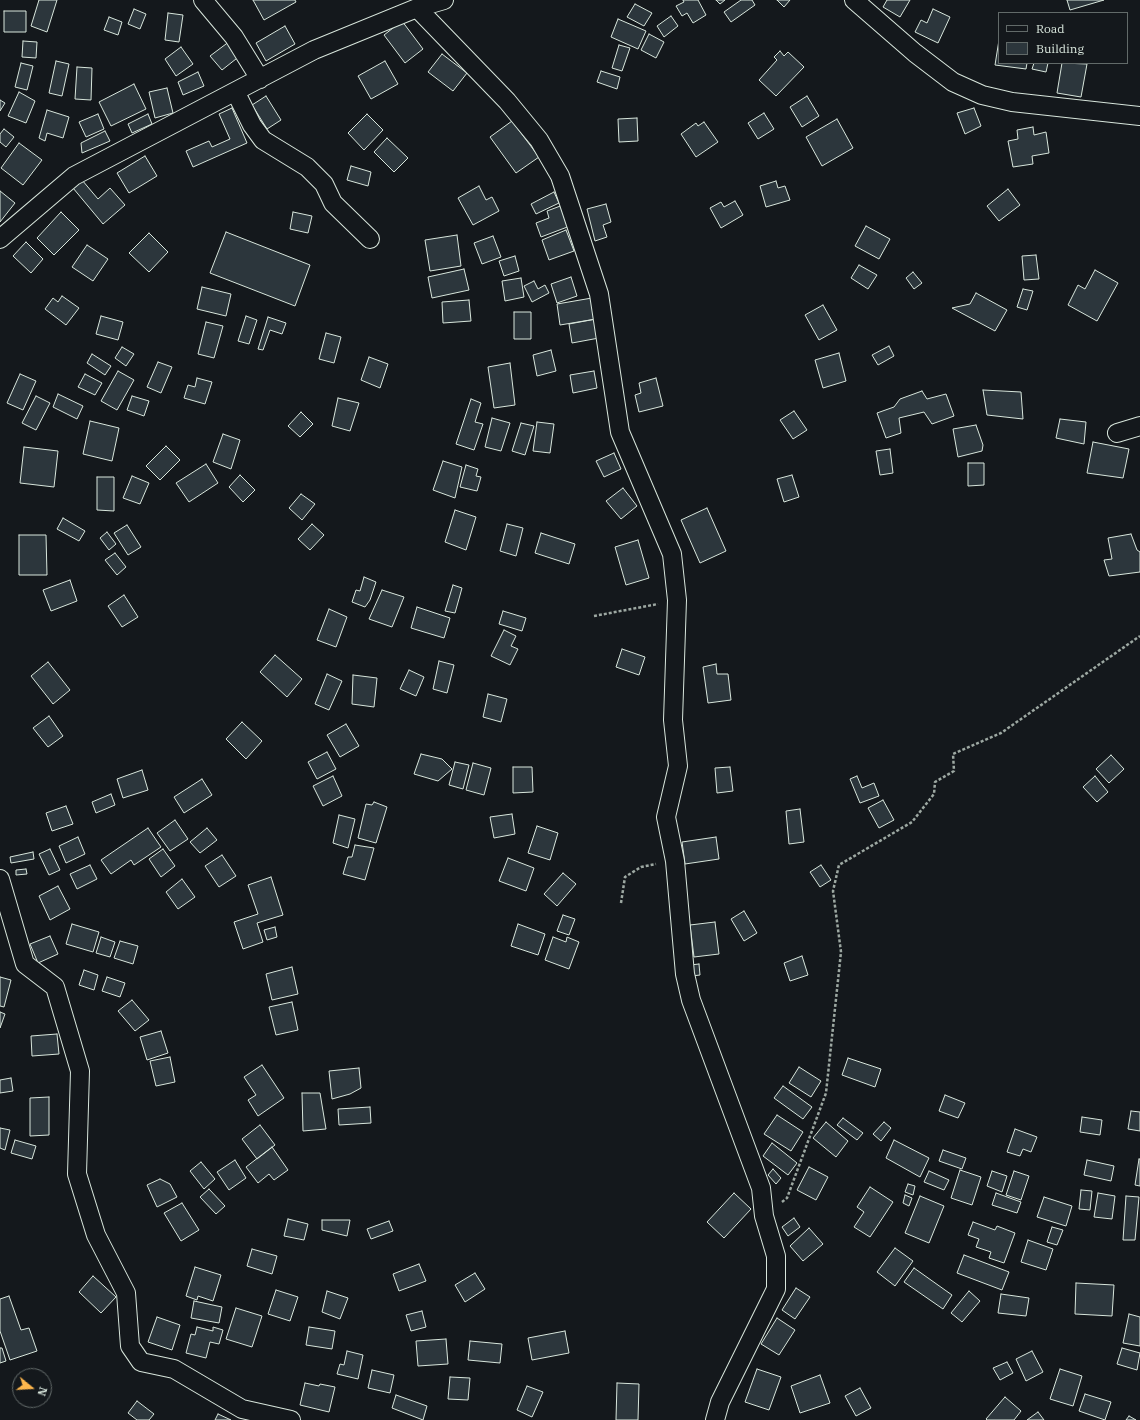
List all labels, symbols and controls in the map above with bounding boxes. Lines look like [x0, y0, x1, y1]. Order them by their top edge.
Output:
legend [998, 12, 1128, 64]
text: Road [1036, 21, 1065, 36]
text: Building [1036, 41, 1084, 56]
north arrow [12, 1368, 52, 1408]
text: N [34, 1385, 50, 1398]

